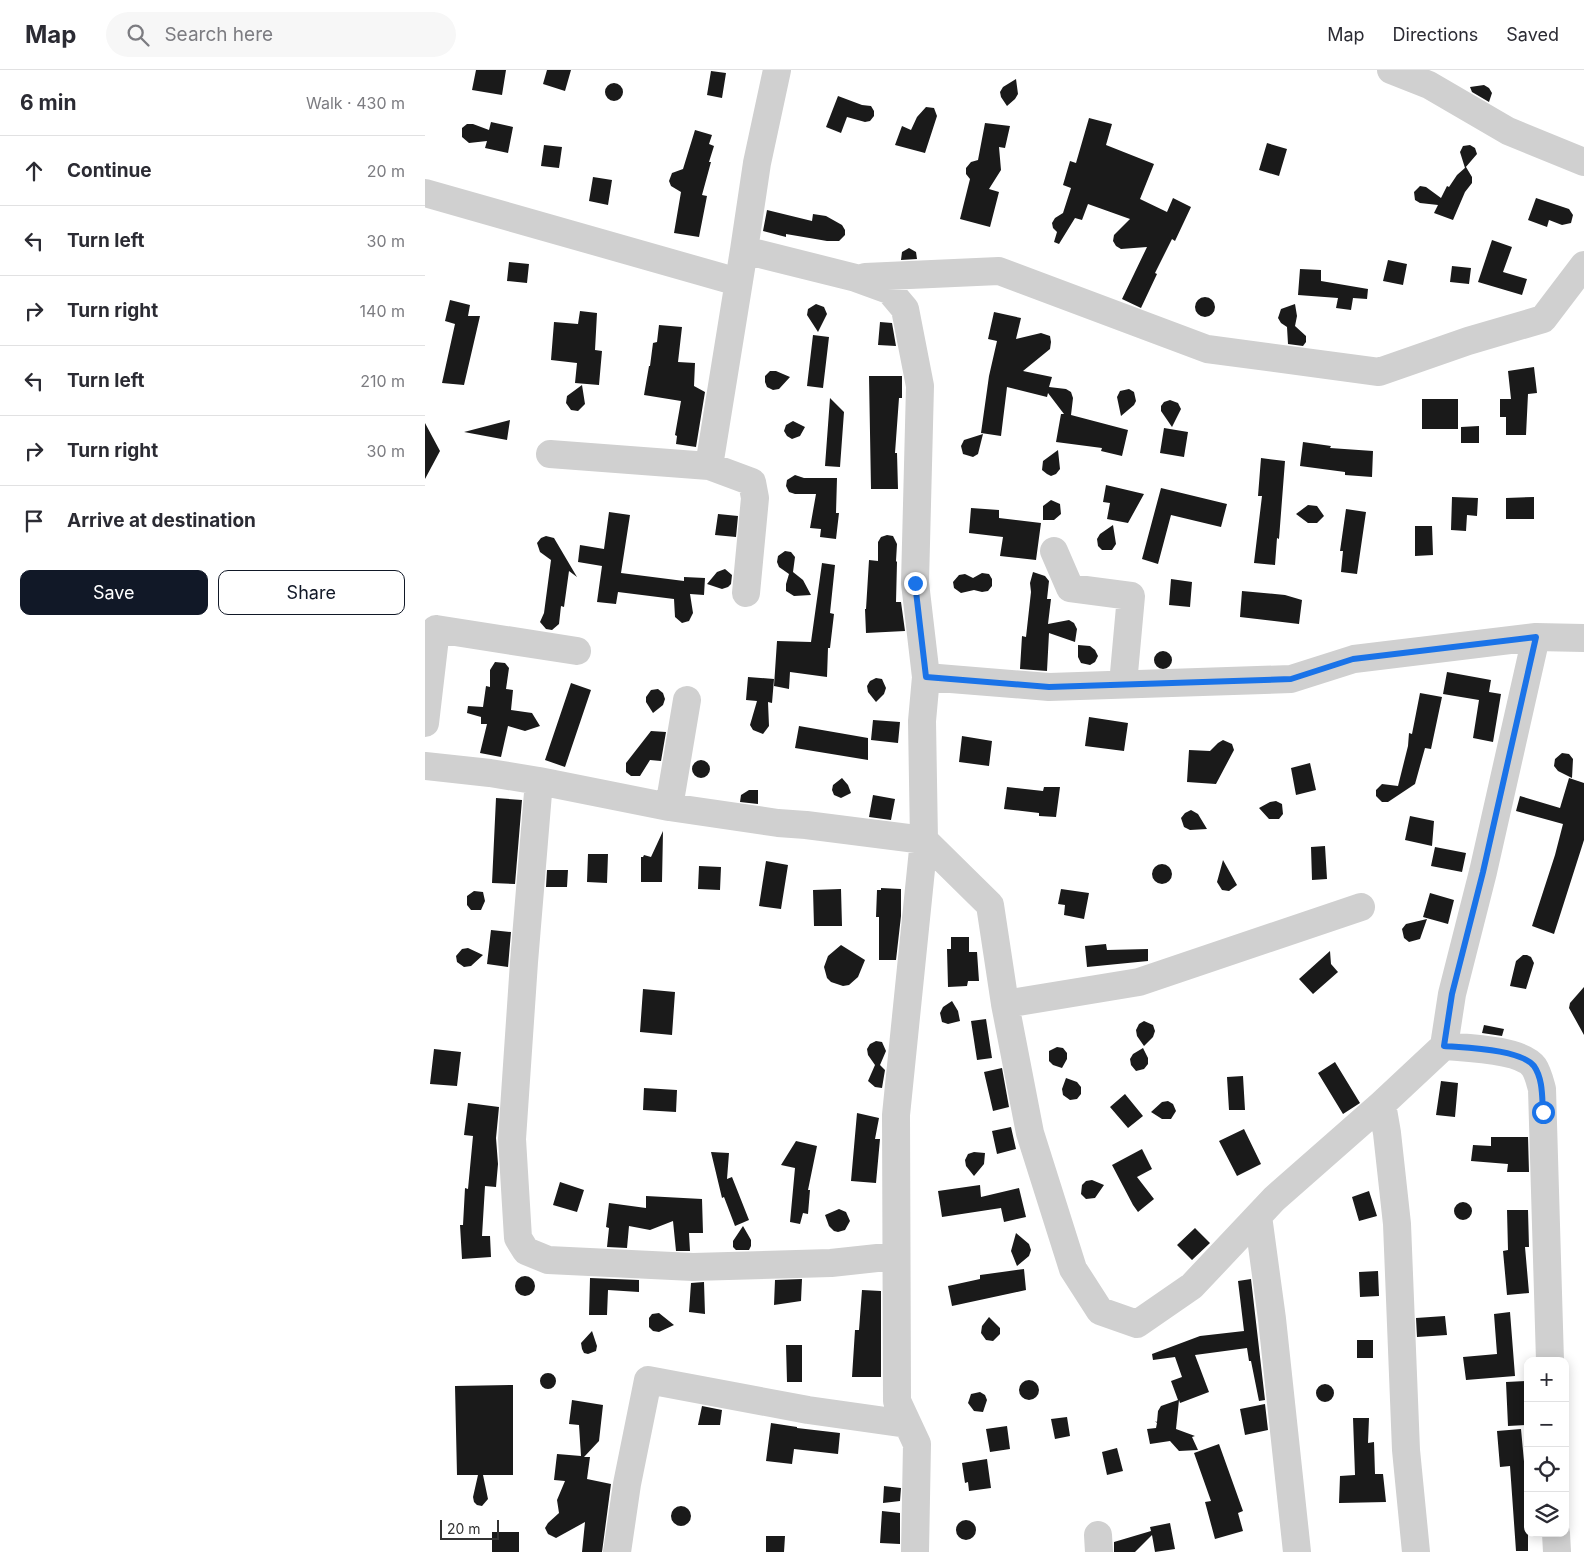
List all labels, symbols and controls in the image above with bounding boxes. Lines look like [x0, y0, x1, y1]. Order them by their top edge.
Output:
search box [106, 12, 456, 57]
text: Map [25, 20, 76, 49]
icon: search [124, 21, 152, 49]
text: Search here [164, 23, 273, 46]
text: Map [1327, 24, 1365, 45]
text: Directions [1393, 24, 1478, 45]
text: Saved [1506, 24, 1559, 45]
text: 6 min [20, 90, 77, 115]
text: Walk · 430 m [306, 93, 405, 113]
icon: ahead [20, 157, 48, 185]
text: Continue [67, 159, 152, 182]
text: 20 m [367, 161, 405, 181]
icon: left [20, 227, 48, 255]
text: Turn left [67, 229, 145, 252]
text: 30 m [367, 231, 405, 251]
icon: right [20, 297, 48, 325]
text: Turn right [67, 299, 158, 322]
text: 140 m [360, 301, 405, 321]
icon: left [20, 367, 48, 395]
text: Turn left [67, 369, 145, 392]
text: 210 m [360, 371, 405, 391]
icon: right [20, 437, 48, 465]
text: Turn right [67, 439, 158, 462]
text: 30 m [367, 441, 405, 461]
icon: arrive [20, 507, 48, 535]
text: Arrive at destination [67, 509, 256, 532]
button: Save [20, 570, 208, 615]
button: Share [218, 570, 405, 615]
route end [904, 572, 927, 595]
route start [1532, 1101, 1555, 1124]
map controls [1524, 1357, 1569, 1537]
button: + [1524, 1357, 1569, 1402]
button: − [1524, 1402, 1569, 1447]
button: locate [1524, 1447, 1569, 1492]
button: layers [1524, 1492, 1569, 1537]
scale bar [440, 1517, 499, 1540]
text: 20 m [447, 1520, 481, 1537]

